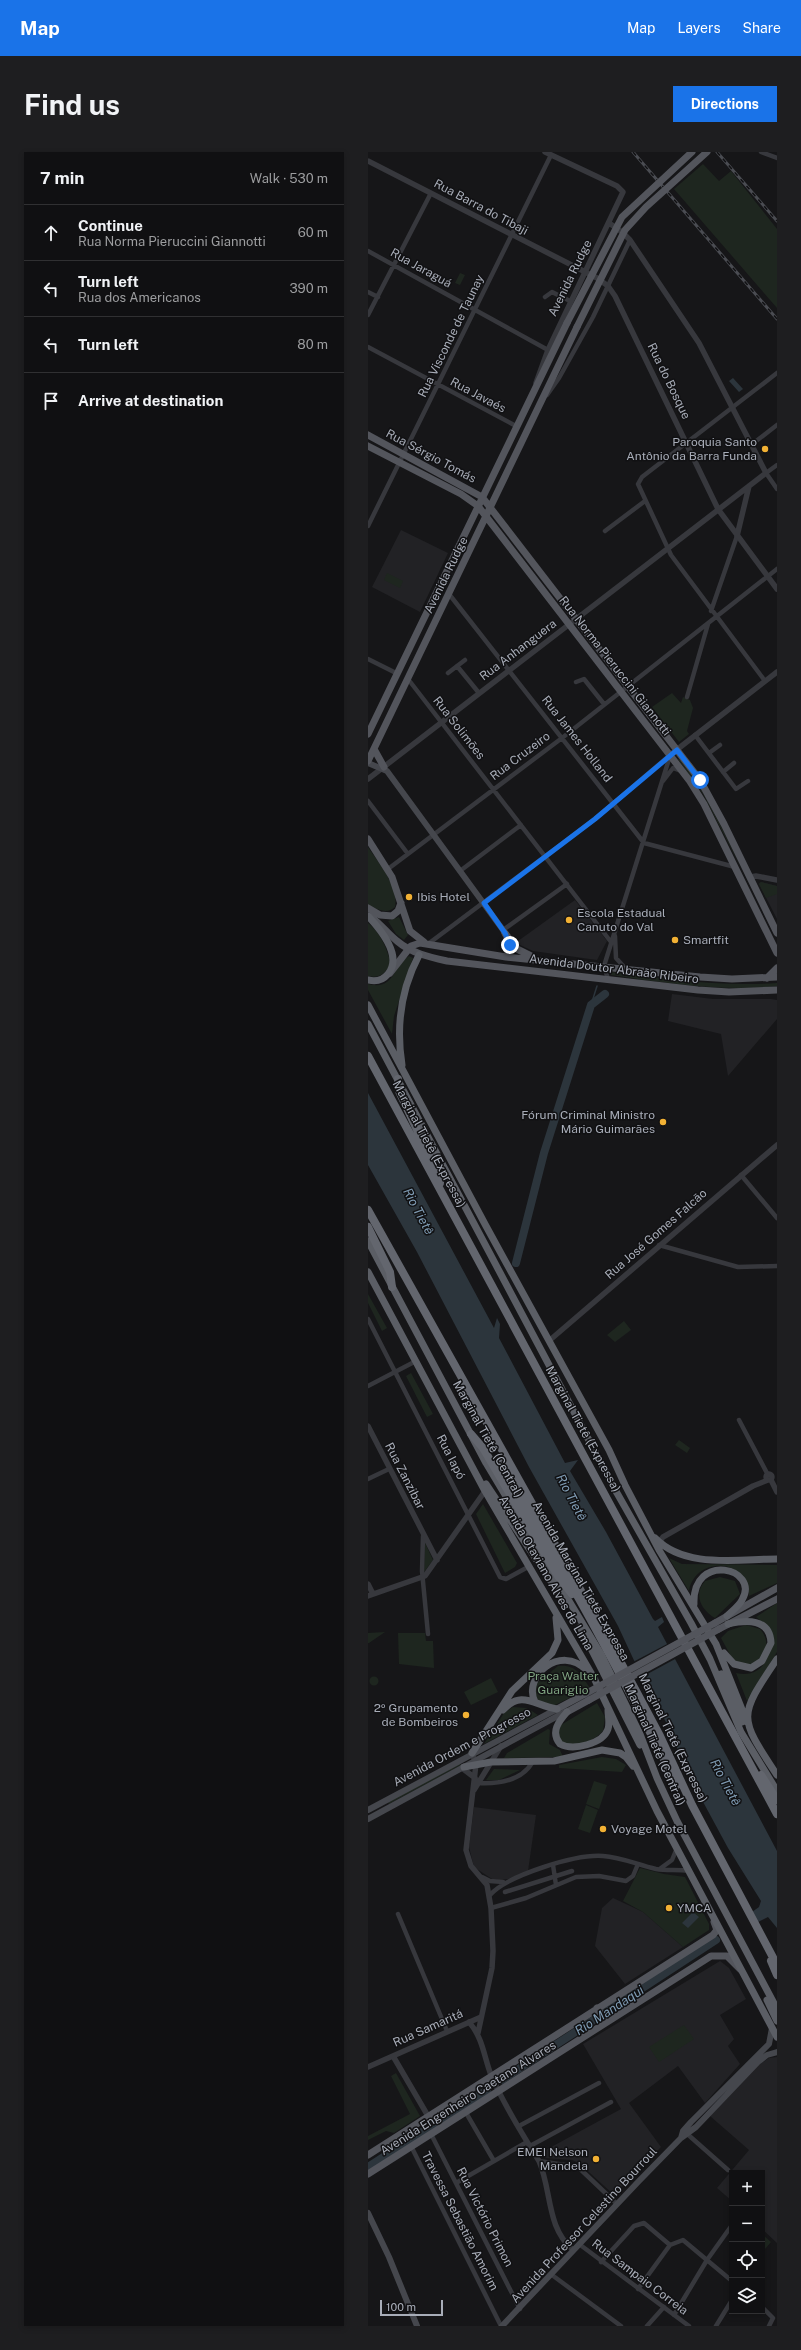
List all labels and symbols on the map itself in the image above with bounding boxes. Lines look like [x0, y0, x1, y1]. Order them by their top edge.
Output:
street label: Rua Barra do Tibaji [432, 176, 531, 238]
street label: Avenida Rudge [545, 237, 595, 319]
street label: Rua Jaraguá [388, 245, 454, 291]
street label: Rua Visconde de Taunay [415, 272, 487, 400]
street label: Rua do Bosque [645, 341, 694, 422]
street label: Rua Javaés [448, 374, 508, 416]
street label: Rua Sérgio Tomás [384, 426, 478, 486]
place label: Paroquia Santo Antônio da Barra Funda [626, 435, 757, 463]
marker: Paroquia Santo Antônio da Barra Funda [760, 444, 770, 454]
street label: Avenida Rudge [421, 534, 471, 616]
street label: Rua Norma Pieruccini Giannotti [556, 593, 674, 739]
street label: Rua Anhanguera [477, 617, 559, 683]
street label: Rua James Holland [539, 693, 615, 785]
street label: Rua Solimões [430, 694, 488, 762]
street label: Rua Cruzeiro [487, 729, 553, 783]
route start [691, 771, 709, 789]
place label: Ibis Hotel [417, 890, 470, 904]
marker: Ibis Hotel [404, 892, 414, 902]
place label: Escola Estadual Canuto do Val [577, 906, 666, 934]
marker: Escola Estadual Canuto do Val [564, 915, 574, 925]
place label: Smartfit [683, 933, 729, 947]
marker: Smartfit [670, 935, 680, 945]
route end [501, 936, 519, 954]
street label: Avenida Doutor Abraão Ribeiro [528, 952, 700, 986]
street label: Marginal Tietê (Expressa) [390, 1078, 468, 1210]
place label: Fórum Criminal Ministro Mário Guimarães [521, 1108, 655, 1136]
marker: Fórum Criminal Ministro Mário Guimarães [658, 1117, 668, 1127]
water label: Rio Tietê [400, 1185, 437, 1237]
street label: Rua José Gomes Falcão [602, 1186, 710, 1282]
street label: Marginal Tietê (Expressa) [543, 1364, 623, 1494]
street label: Marginal Tietê (Central) [450, 1378, 526, 1500]
street label: Rua Iapó [434, 1432, 468, 1482]
street label: Rua Zanzibar [382, 1440, 428, 1512]
water label: Rio Tietê [553, 1471, 590, 1523]
street label: Avenida Otaviano Alves de Lima [496, 1493, 596, 1653]
street label: Avenida Marginal Tietê Expressa [530, 1499, 632, 1663]
park label: Praça Walter Guariglio [527, 1669, 599, 1697]
street label: Marginal Tietê (Expressa) [636, 1671, 710, 1805]
street label: Marginal Tietê (Central) [622, 1682, 688, 1808]
place label: 2º Grupamento de Bombeiros [374, 1701, 458, 1729]
street label: Avenida Ordem e Progresso [391, 1705, 533, 1789]
marker: 2º Grupamento de Bombeiros [461, 1710, 471, 1720]
water label: Rio Tietê [707, 1756, 744, 1808]
place label: Voyage Motel [611, 1822, 687, 1836]
marker: Voyage Motel [598, 1824, 608, 1834]
place label: YMCA [677, 1901, 712, 1915]
marker: YMCA [664, 1903, 674, 1913]
water label: Rio Mandaqui [572, 1982, 647, 2038]
street label: Rua Samaritá [391, 2006, 465, 2050]
street label: Avenida Engenheiro Caetano Alvares [378, 2038, 558, 2158]
street label: Avenida Professor Celestino Bourroul [508, 2144, 660, 2306]
place label: EMEI Nelson Mandela [517, 2145, 588, 2173]
street label: Travessa Sebastião Amorim [419, 2149, 501, 2293]
marker: EMEI Nelson Mandela [591, 2154, 601, 2164]
street label: Rua Victório Primon [454, 2165, 516, 2269]
street label: Rua Sampaio Correia [589, 2236, 691, 2318]
scale bar [380, 2298, 443, 2317]

